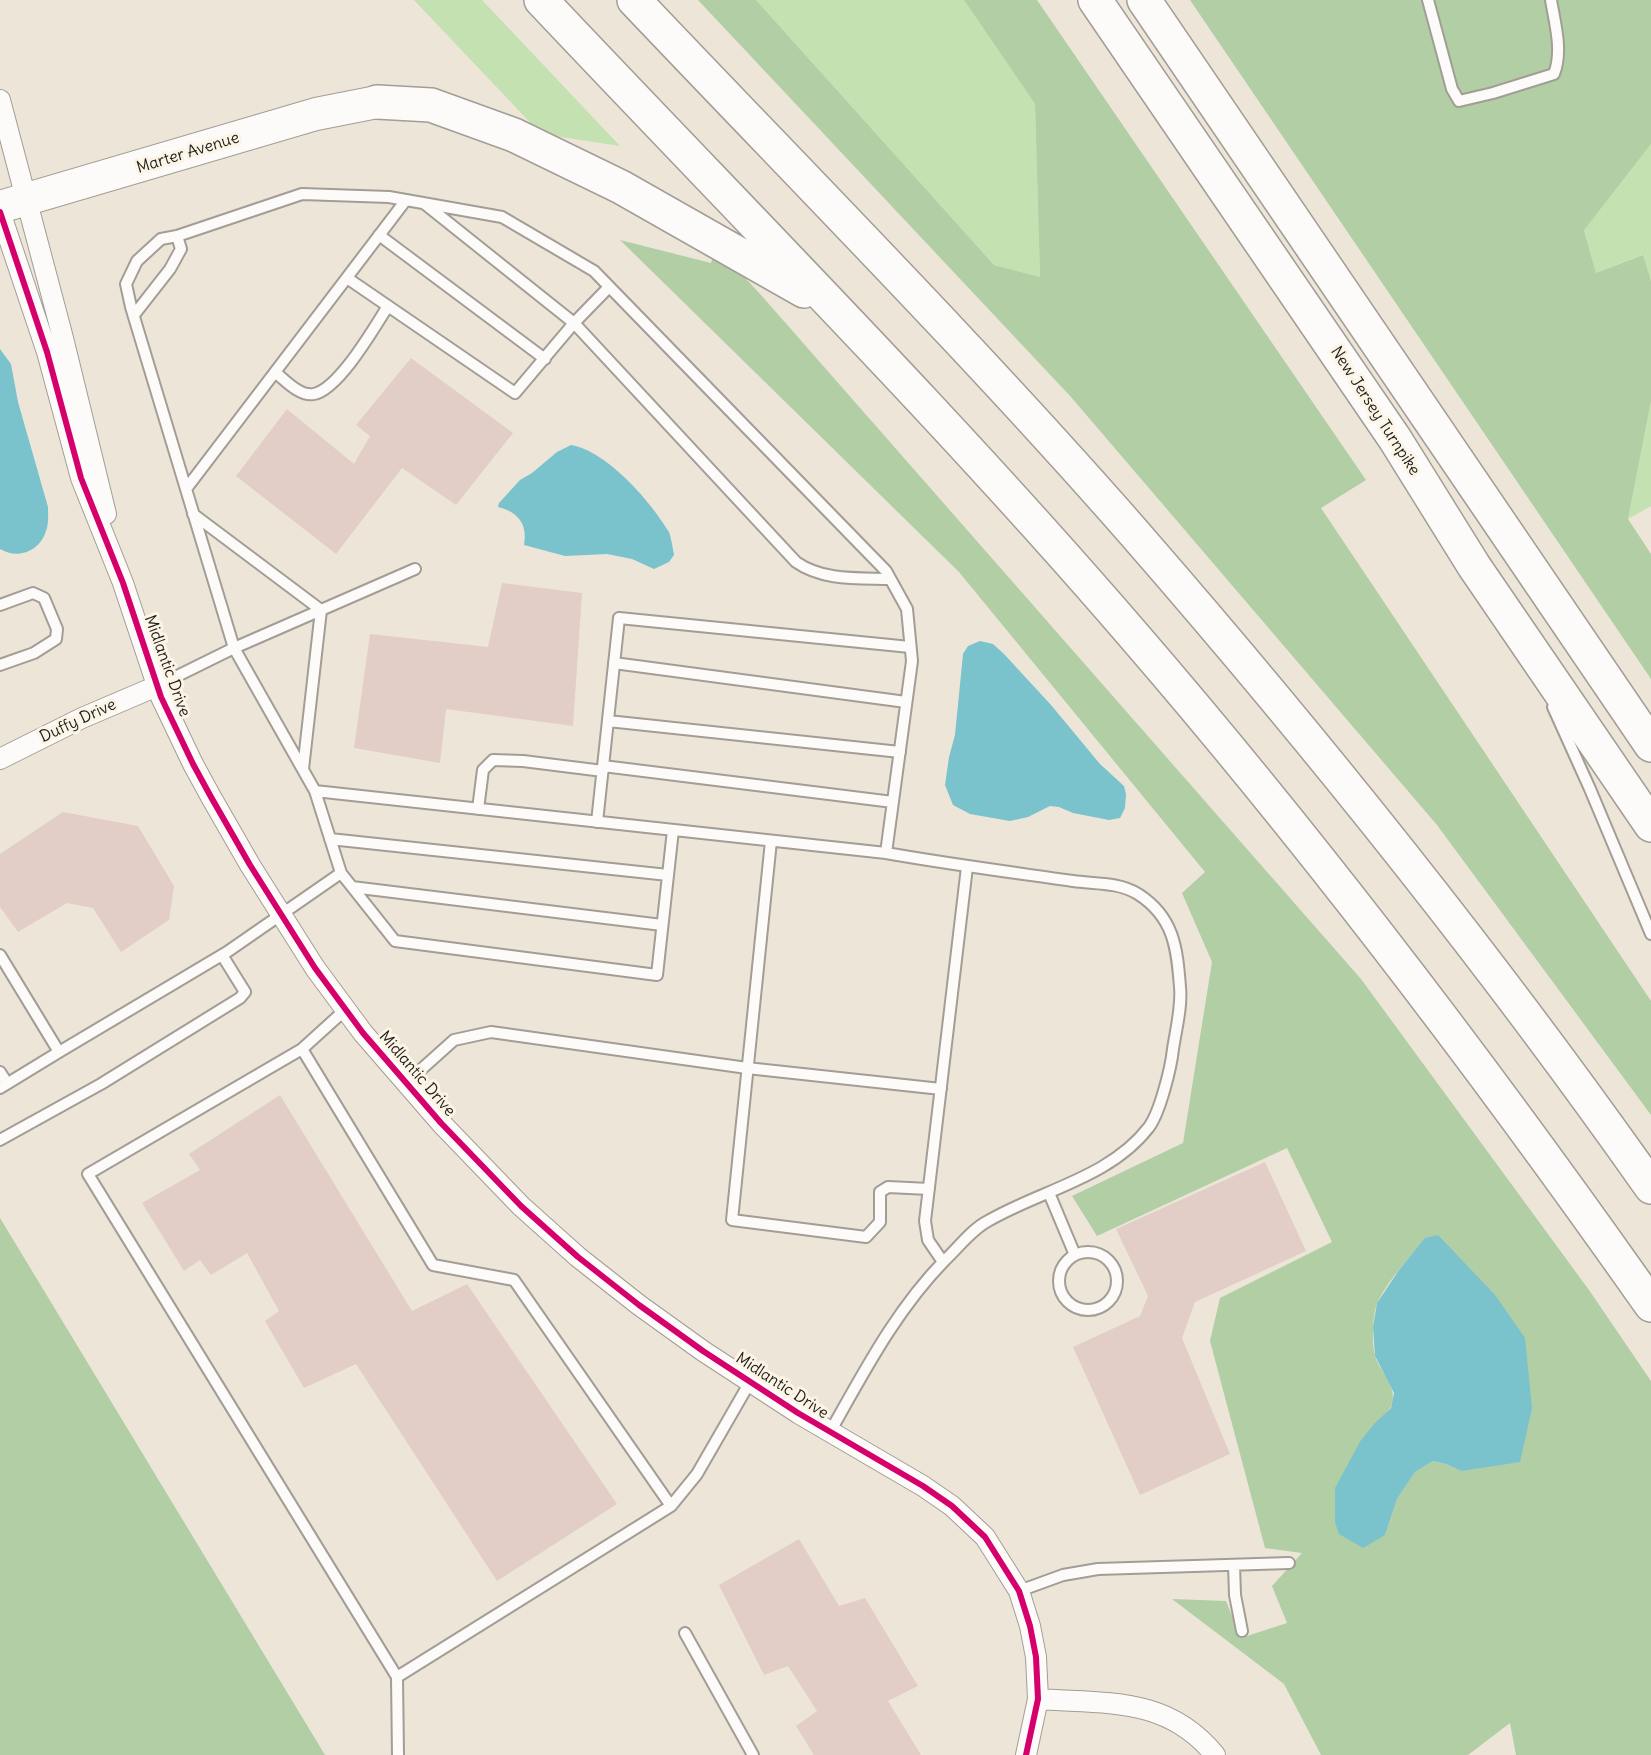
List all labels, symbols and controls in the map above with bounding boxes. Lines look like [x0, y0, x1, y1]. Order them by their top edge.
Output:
street label: Marter Avenue [134, 128, 242, 178]
street label: New Jersey Turnpike [1326, 343, 1424, 479]
street label: Midlantic Drive [140, 613, 194, 719]
street label: Duffy Drive [37, 695, 119, 747]
street label: Midlantic Drive [375, 1028, 459, 1120]
street label: Midlantic Drive [732, 1349, 832, 1423]

